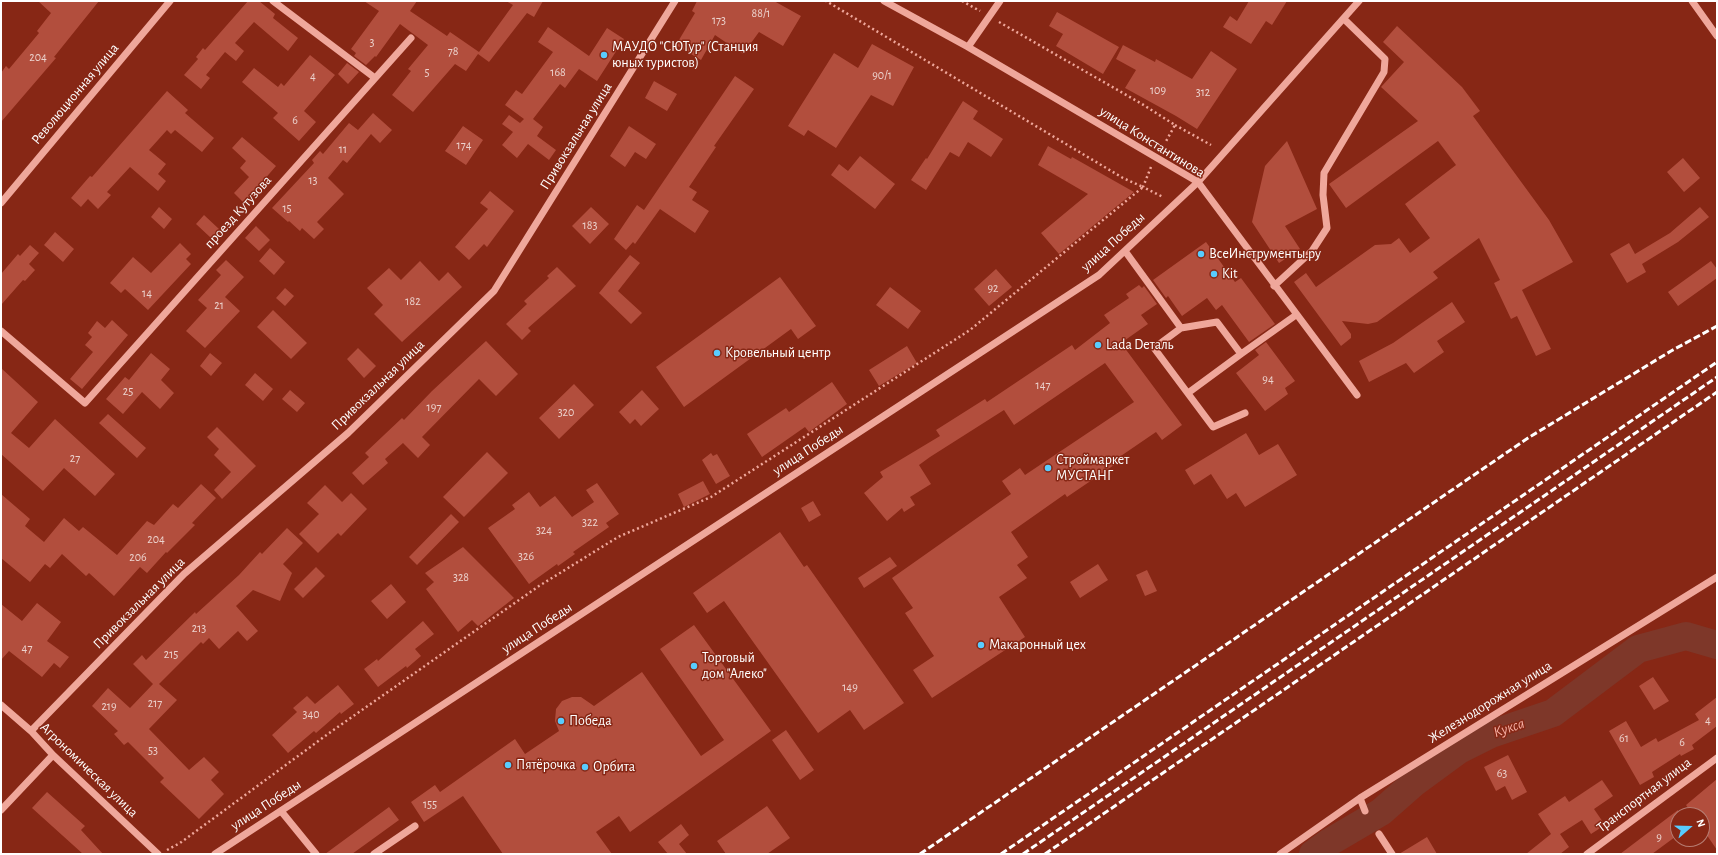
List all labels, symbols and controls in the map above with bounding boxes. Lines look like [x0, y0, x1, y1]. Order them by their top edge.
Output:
house number: 88/1 [752, 6, 770, 20]
house number: 173 [712, 13, 726, 27]
house number: 3 [370, 35, 374, 49]
place label: МАУДО "СЮТур" (Станция юных туристов) [612, 39, 758, 72]
street label: Революционная улица [28, 40, 122, 148]
house number: 78 [448, 44, 458, 58]
house number: 204 [29, 50, 47, 64]
marker: МАУДО "СЮТур" (Станция юных туристов) [599, 50, 609, 60]
house number: 5 [424, 65, 430, 79]
house number: 168 [550, 65, 566, 79]
house number: 90/1 [872, 68, 892, 82]
house number: 4 [310, 69, 316, 83]
street label: Привокзальная улица [536, 79, 616, 193]
house number: 109 [1150, 83, 1166, 97]
house number: 312 [1196, 85, 1210, 99]
street label: улица Константинова [1096, 103, 1208, 181]
house number: 6 [292, 113, 298, 127]
house number: 174 [457, 138, 471, 152]
house number: 11 [339, 142, 347, 156]
street label: проезд Кутузова [201, 172, 275, 252]
house number: 13 [308, 173, 318, 187]
house number: 15 [282, 201, 292, 215]
street label: улица Победы [1078, 209, 1148, 275]
house number: 183 [583, 218, 597, 232]
place label: ВсеИнструменты.ру [1209, 246, 1321, 262]
marker: ВсеИнструменты.ру [1196, 249, 1206, 259]
place label: Kit [1222, 266, 1238, 282]
marker: Kit [1209, 269, 1219, 279]
house number: 92 [987, 281, 999, 295]
house number: 14 [142, 286, 152, 300]
house number: 182 [405, 294, 421, 308]
house number: 21 [214, 298, 224, 312]
street label: Привокзальная улица [328, 336, 428, 434]
place label: Lada Dеталь [1106, 337, 1174, 353]
marker: Lada Dеталь [1093, 340, 1103, 350]
place label: Кровельный центр [725, 345, 831, 361]
marker: Кровельный центр [712, 348, 722, 358]
house number: 94 [1262, 372, 1274, 386]
house number: 147 [1036, 378, 1050, 392]
house number: 25 [123, 384, 133, 398]
house number: 197 [427, 400, 441, 414]
house number: 320 [558, 405, 574, 419]
street label: улица Победы [770, 421, 846, 479]
house number: 27 [70, 451, 80, 465]
place label: Строймаркет МУСТАНГ [1056, 452, 1129, 484]
marker: Строймаркет МУСТАНГ [1043, 463, 1053, 473]
house number: 322 [582, 515, 598, 529]
house number: 324 [536, 523, 552, 537]
house number: 204 [147, 532, 165, 546]
house number: 326 [518, 549, 534, 563]
house number: 206 [129, 550, 147, 564]
street label: Привокзальная улица [90, 554, 188, 652]
house number: 328 [453, 570, 469, 584]
street label: улица Победы [499, 599, 575, 657]
house number: 213 [192, 621, 206, 635]
place label: Макаронный цех [989, 637, 1086, 653]
marker: Макаронный цех [976, 640, 986, 650]
house number: 47 [22, 641, 32, 655]
house number: 215 [164, 647, 178, 661]
place label: Торговый дом "Алеко" [702, 650, 767, 682]
street label: Железнодорожная улица [1425, 657, 1555, 747]
marker: Торговый дом "Алеко" [689, 661, 699, 671]
house number: 149 [842, 680, 858, 694]
house number: 217 [148, 696, 162, 710]
house number: 219 [101, 699, 117, 713]
house number: 340 [302, 707, 320, 721]
place label: Победа [569, 713, 612, 729]
house number: 4 [1705, 713, 1711, 727]
water label: Кукса [1491, 714, 1527, 742]
marker: Победа [556, 716, 566, 726]
street label: Агрономическая улица [37, 719, 141, 821]
house number: 61 [1619, 731, 1629, 745]
house number: 6 [1679, 735, 1685, 749]
house number: 53 [148, 743, 158, 757]
street label: Транспортная улица [1593, 754, 1695, 836]
place label: Пятёрочка [516, 757, 576, 773]
place label: Орбита [593, 759, 635, 775]
marker: Пятёрочка [503, 760, 513, 770]
marker: Орбита [580, 762, 590, 772]
house number: 63 [1497, 766, 1507, 780]
street label: улица Победы [228, 776, 304, 834]
house number: 155 [423, 797, 437, 811]
north arrow [1670, 807, 1710, 847]
text: N [1694, 818, 1707, 829]
house number: 9 [1656, 830, 1662, 844]

